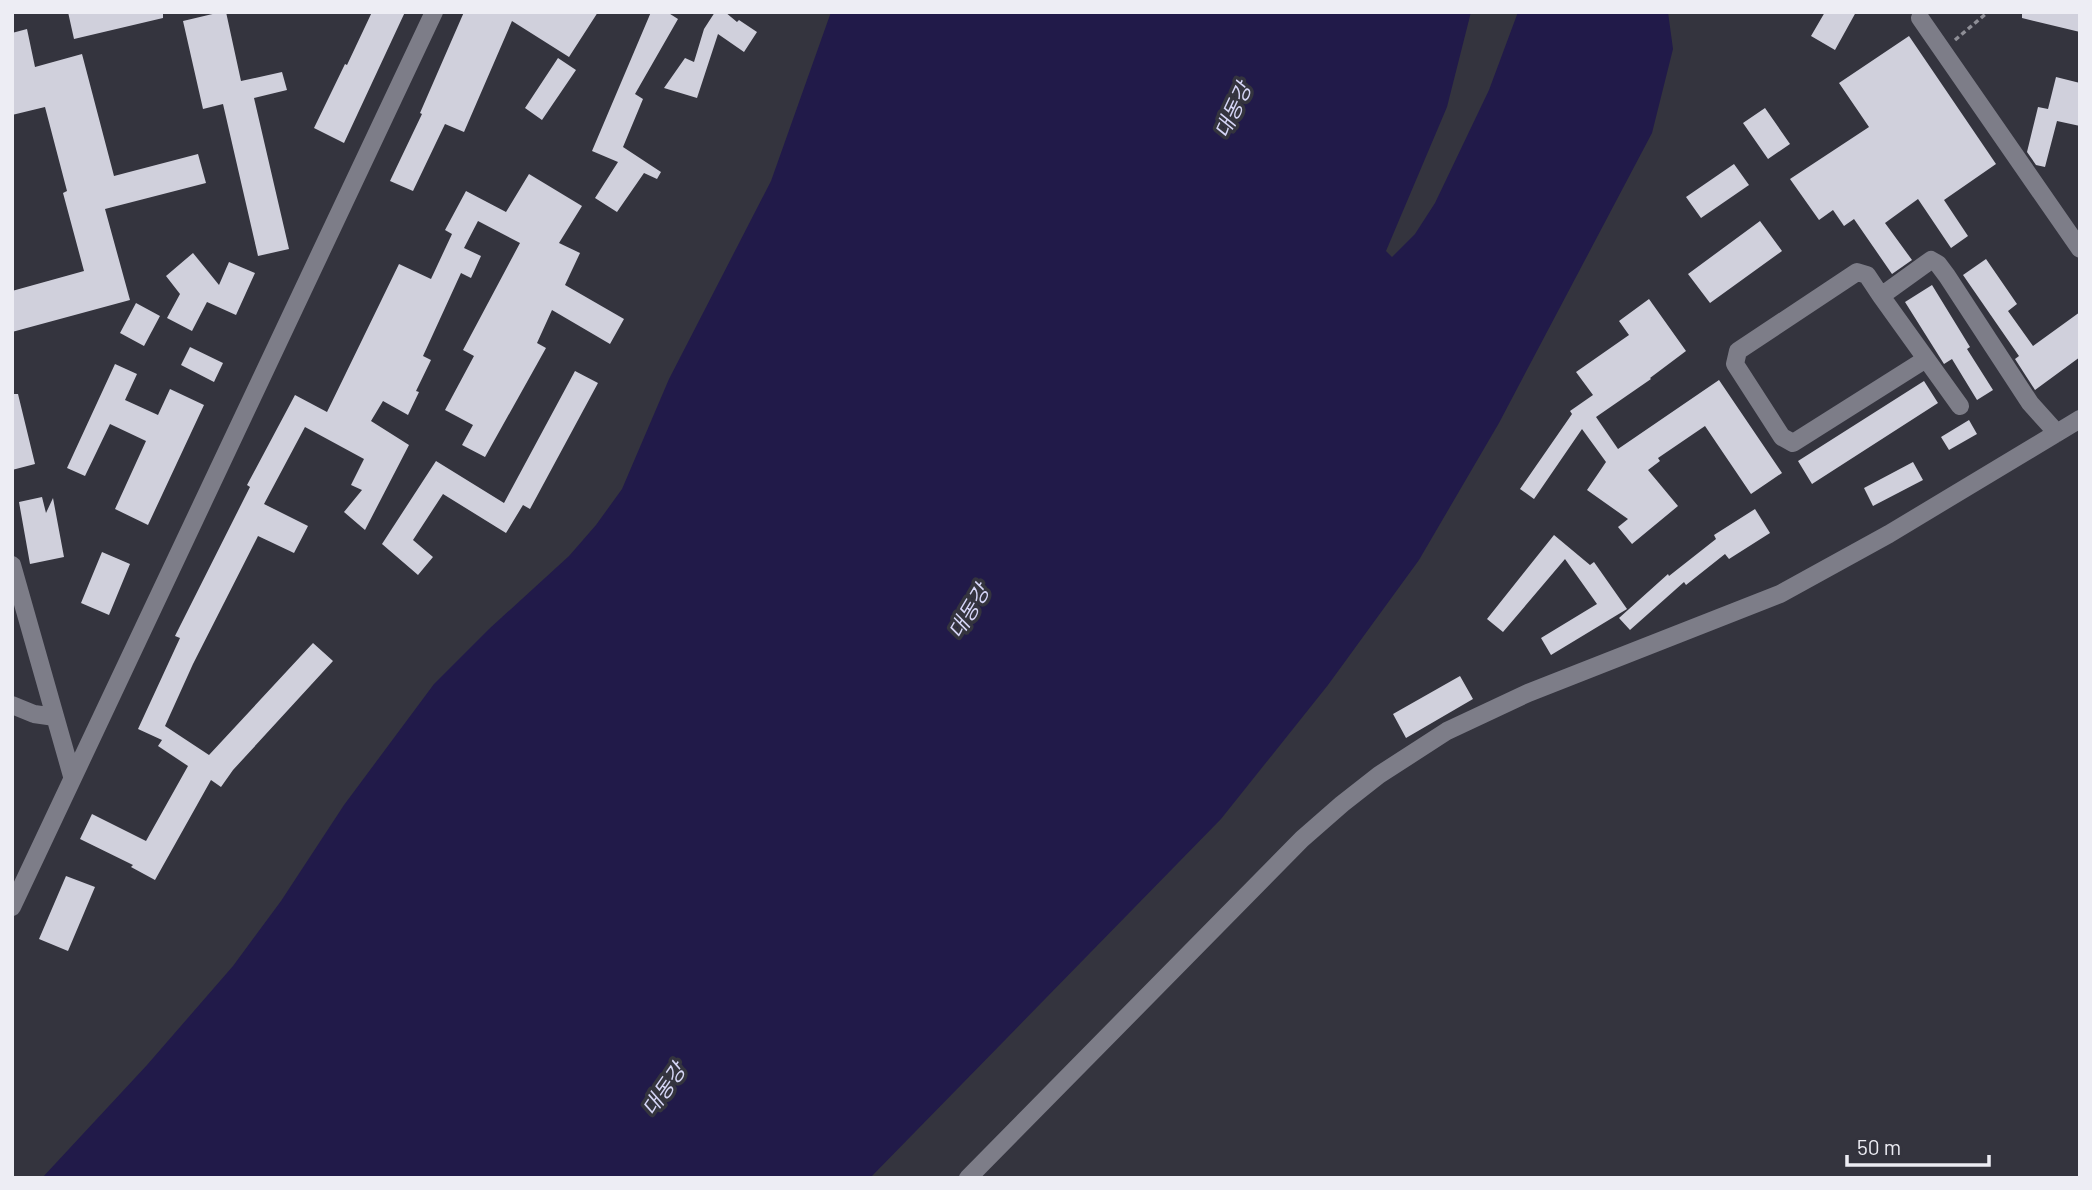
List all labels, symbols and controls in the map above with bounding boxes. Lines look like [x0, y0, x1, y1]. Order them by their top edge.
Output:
water label: 대동강 [1208, 76, 1257, 142]
water label: 대동강 [942, 577, 995, 642]
water label: 대동강 [636, 1056, 691, 1120]
scale bar [1847, 1124, 1989, 1168]
text: 50 m [1857, 1134, 1901, 1159]

